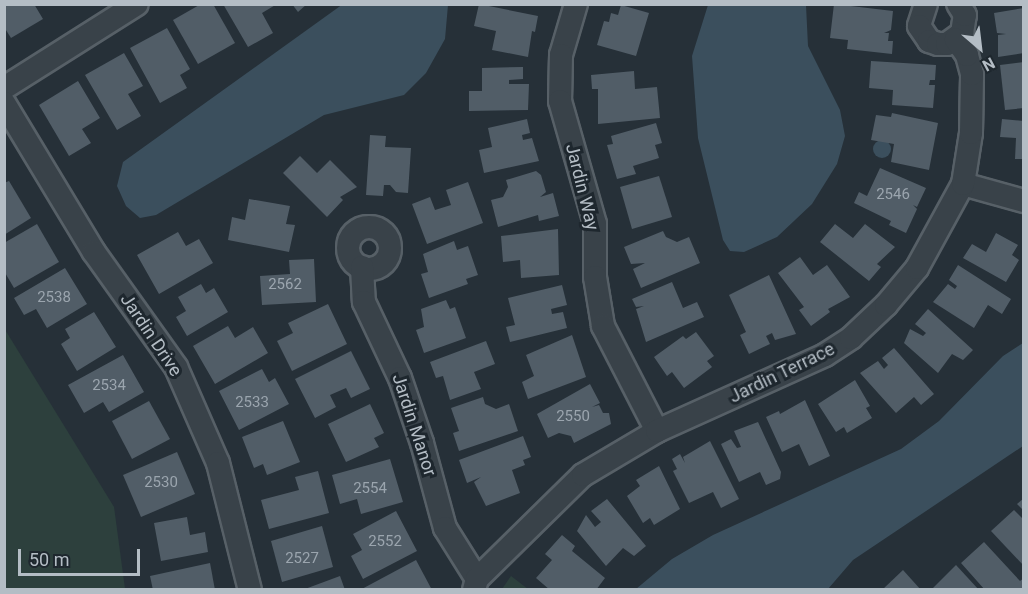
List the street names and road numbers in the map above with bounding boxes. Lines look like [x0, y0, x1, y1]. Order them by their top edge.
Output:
street label: Jardin Way [561, 141, 603, 233]
street label: Jardin Drive [115, 290, 187, 380]
street label: Jardin Terrace [726, 338, 838, 408]
street label: Jardin Manor [387, 371, 441, 479]

